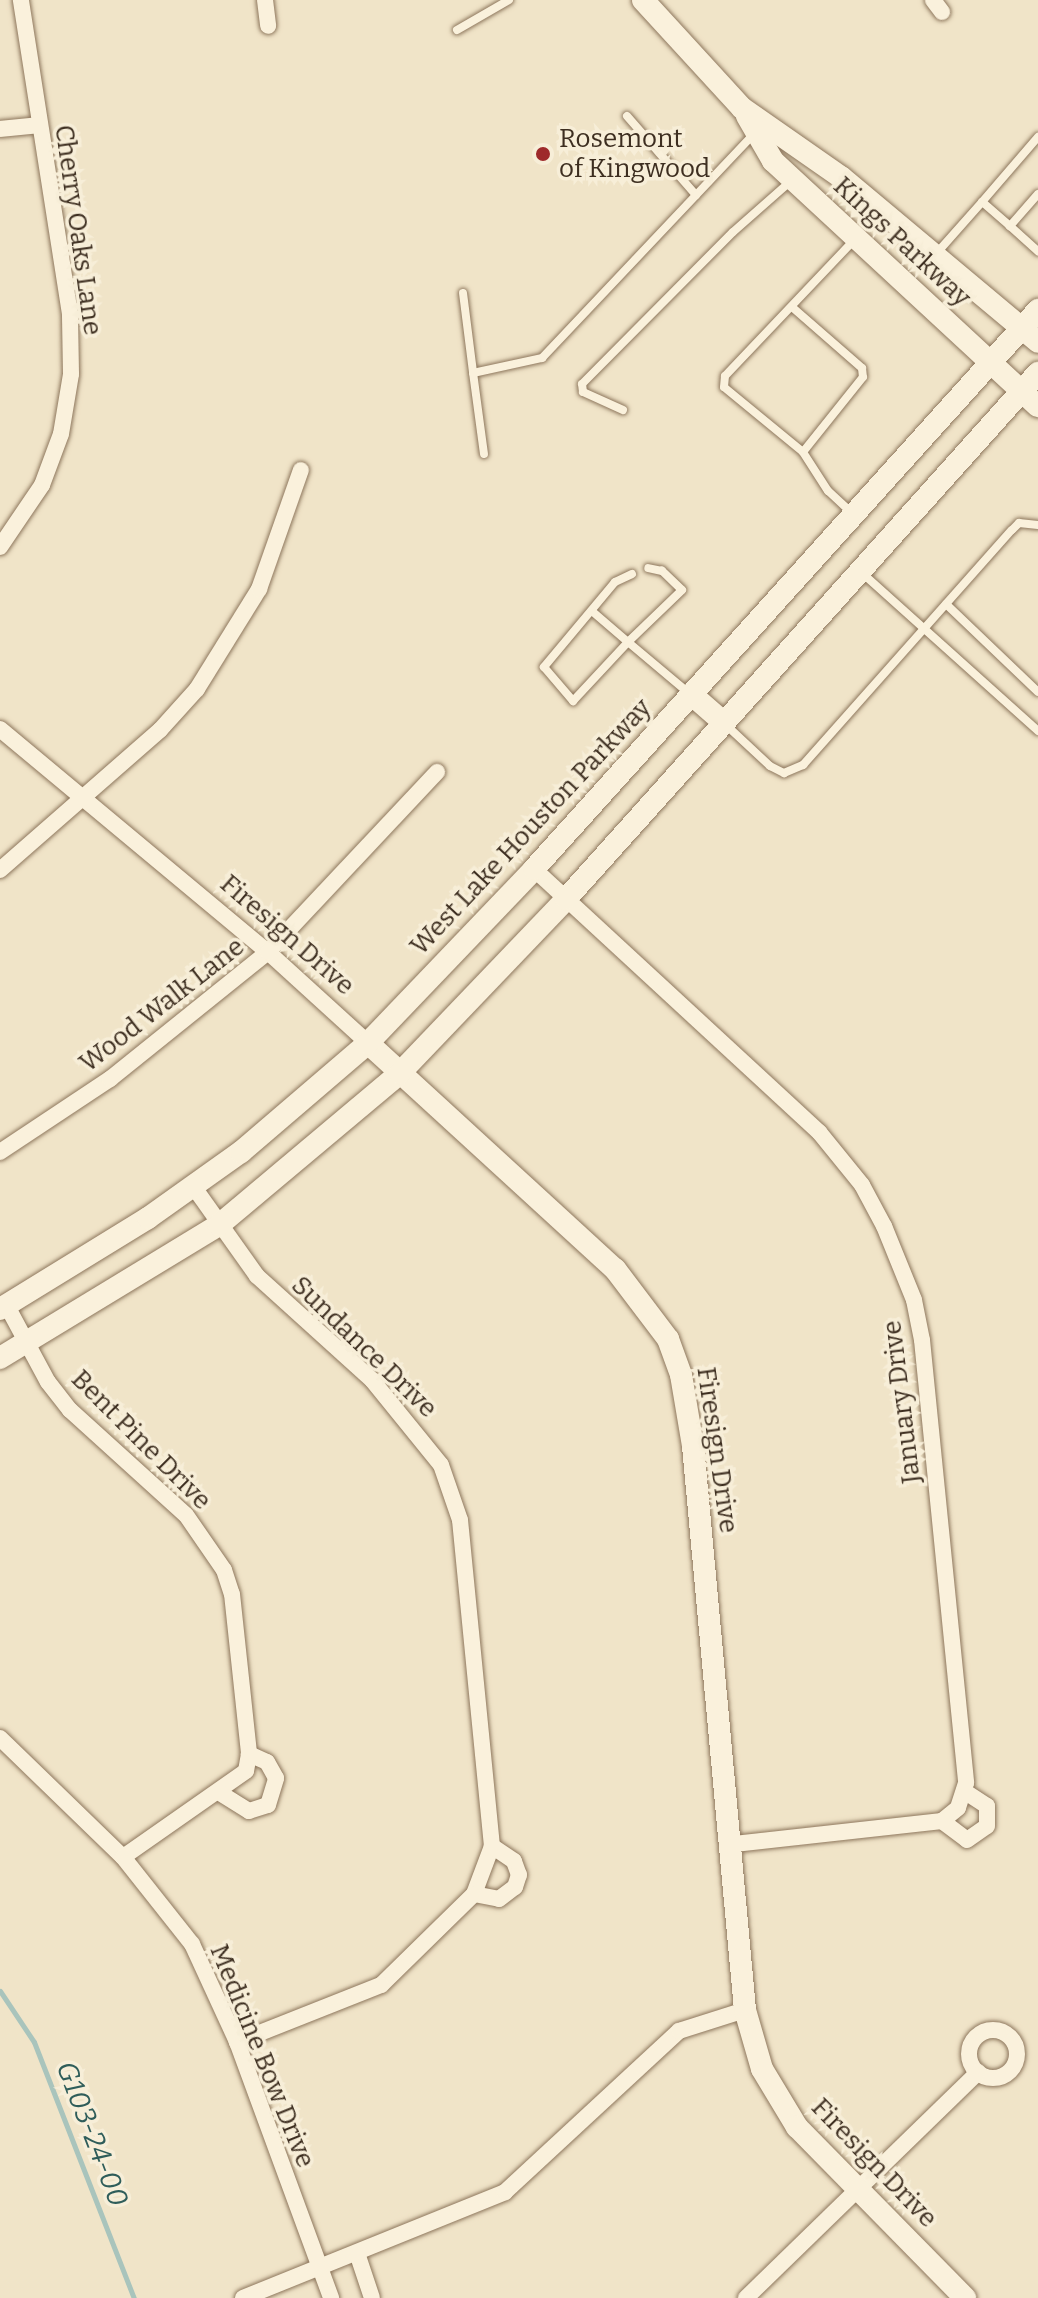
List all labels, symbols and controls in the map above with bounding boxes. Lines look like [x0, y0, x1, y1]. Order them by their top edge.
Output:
street label: Cherry Oaks Lane [48, 123, 108, 337]
place label: Rosemont of Kingwood [559, 123, 710, 184]
marker: Rosemont of Kingwood [534, 145, 552, 163]
street label: Kings Parkway [827, 171, 977, 313]
street label: West Lake Houston Parkway [404, 692, 658, 962]
street label: Firesign Drive [214, 868, 360, 1002]
street label: Wood Walk Lane [73, 931, 251, 1079]
street label: Sundance Drive [285, 1270, 443, 1424]
street label: January Drive [877, 1319, 927, 1485]
street label: Bent Pine Drive [65, 1364, 217, 1516]
street label: Firesign Drive [690, 1365, 744, 1535]
street label: Medicine Bow Drive [203, 1940, 321, 2172]
water label: G103-24-00 [49, 2057, 135, 2211]
street label: Firesign Drive [805, 2092, 943, 2234]

